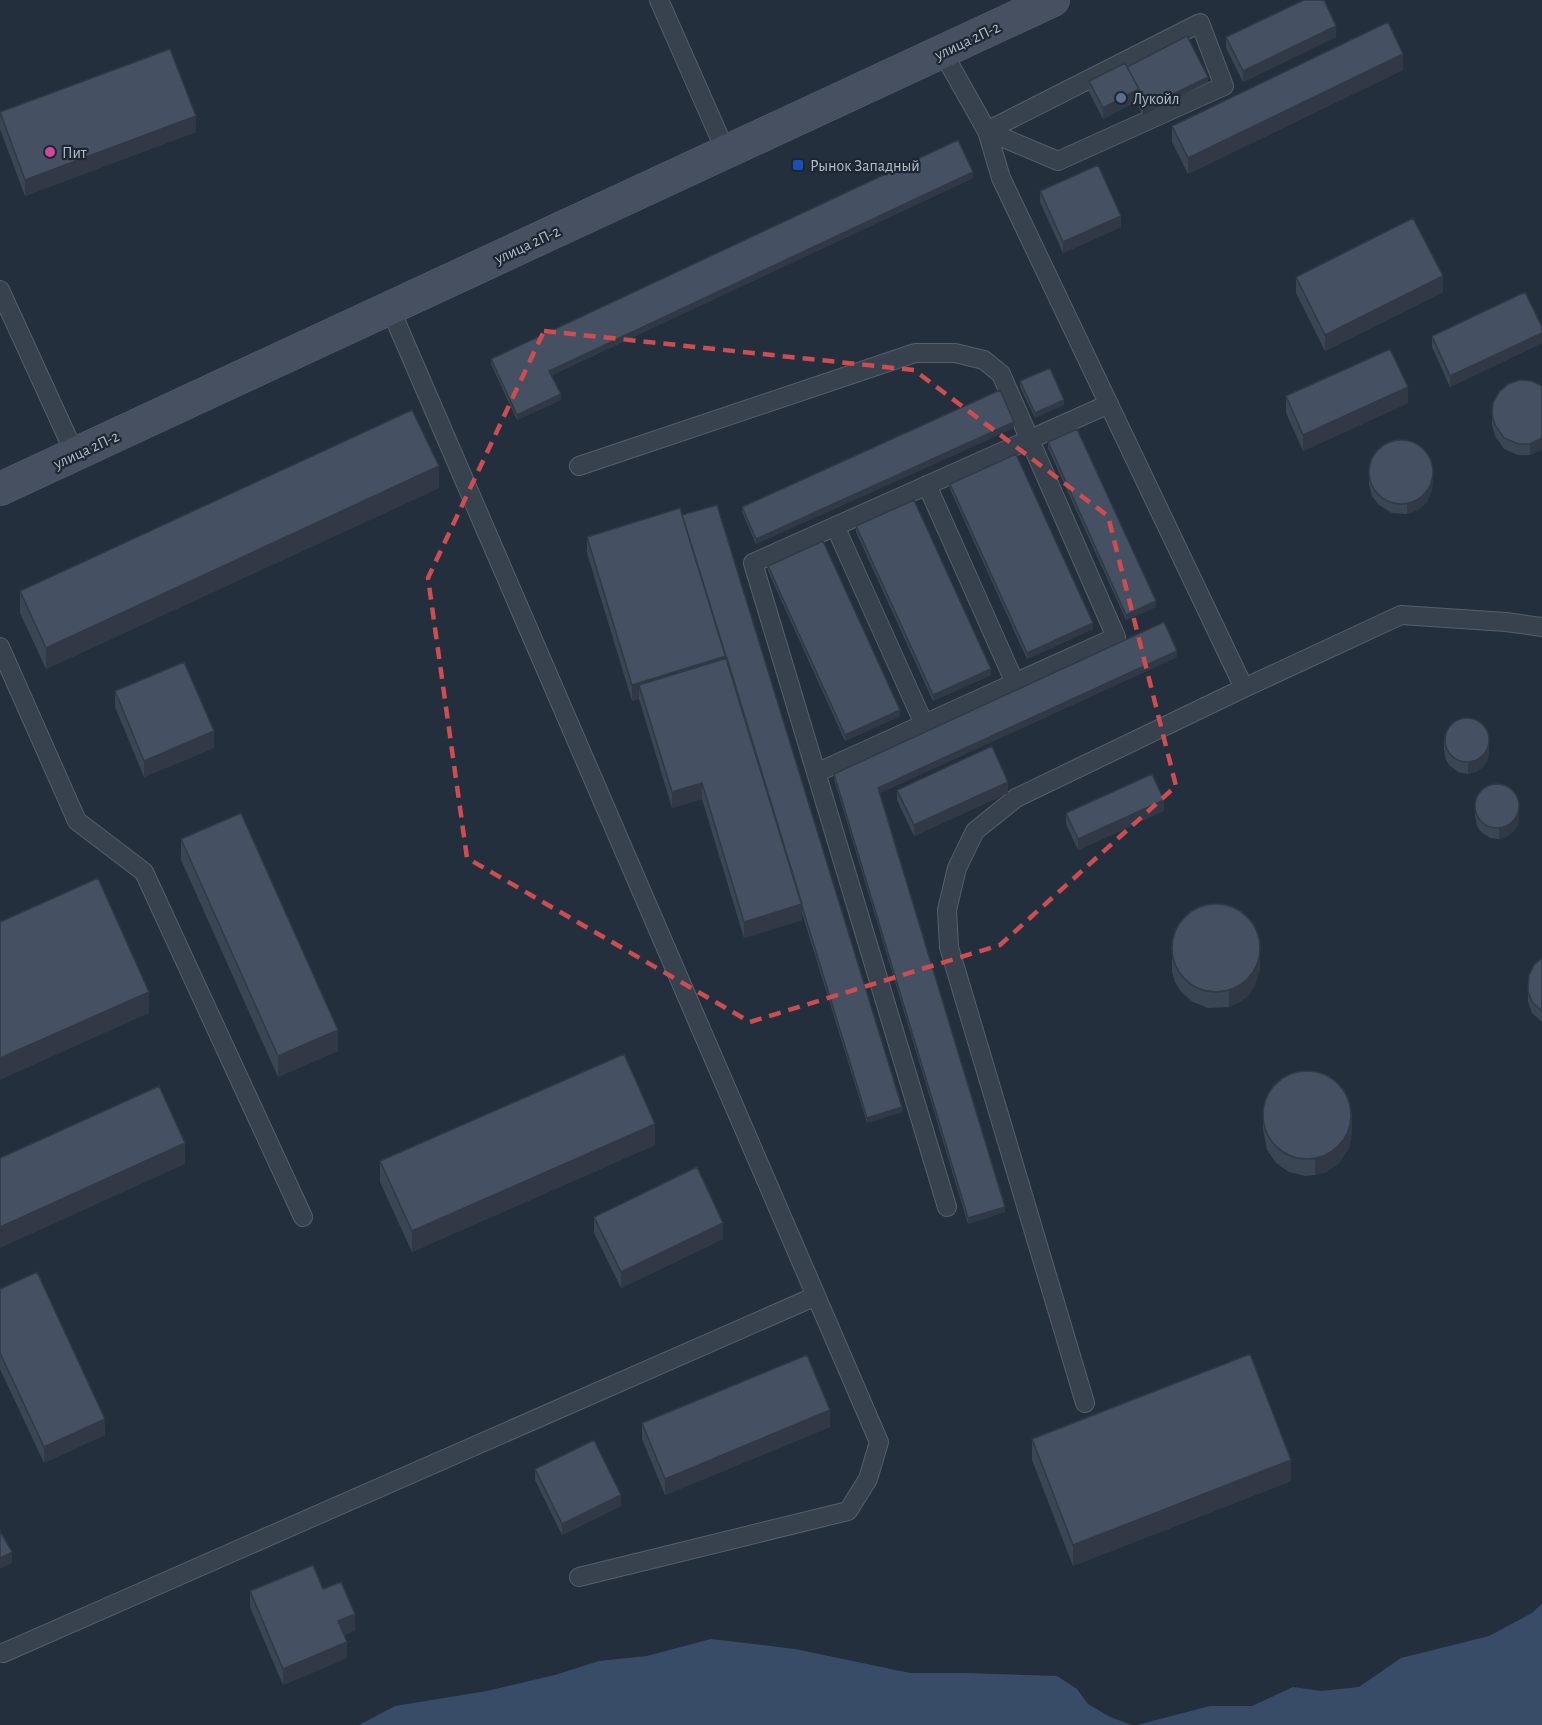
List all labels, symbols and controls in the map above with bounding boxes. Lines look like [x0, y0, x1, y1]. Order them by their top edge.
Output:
street label: улица 2П-2 [931, 19, 1003, 64]
marker: Лукойл [1114, 91, 1128, 105]
place label: Лукойл [1133, 91, 1179, 108]
marker: Пит [43, 145, 57, 159]
place label: Пит [62, 145, 87, 161]
marker: Рынок Западный [791, 158, 805, 172]
place label: Рынок Западный [810, 158, 920, 174]
street label: улица 2П-2 [491, 223, 563, 268]
street label: улица 2П-2 [50, 428, 122, 473]

